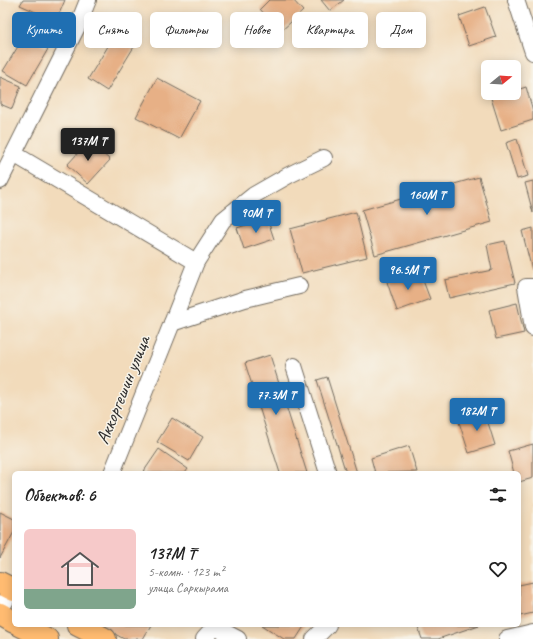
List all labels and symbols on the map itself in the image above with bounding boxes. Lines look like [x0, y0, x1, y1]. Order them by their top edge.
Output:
north arrow [481, 60, 521, 100]
pin: 137M ₸ [55, 128, 121, 162]
pin: 160M ₸ [394, 182, 460, 216]
pin: 90M ₸ [228, 200, 284, 234]
pin: 96.5M ₸ [371, 257, 445, 291]
street label: Аккоргешин улица [90, 330, 156, 448]
pin: 77.3M ₸ [239, 382, 313, 416]
pin: 182M ₸ [444, 398, 510, 432]

